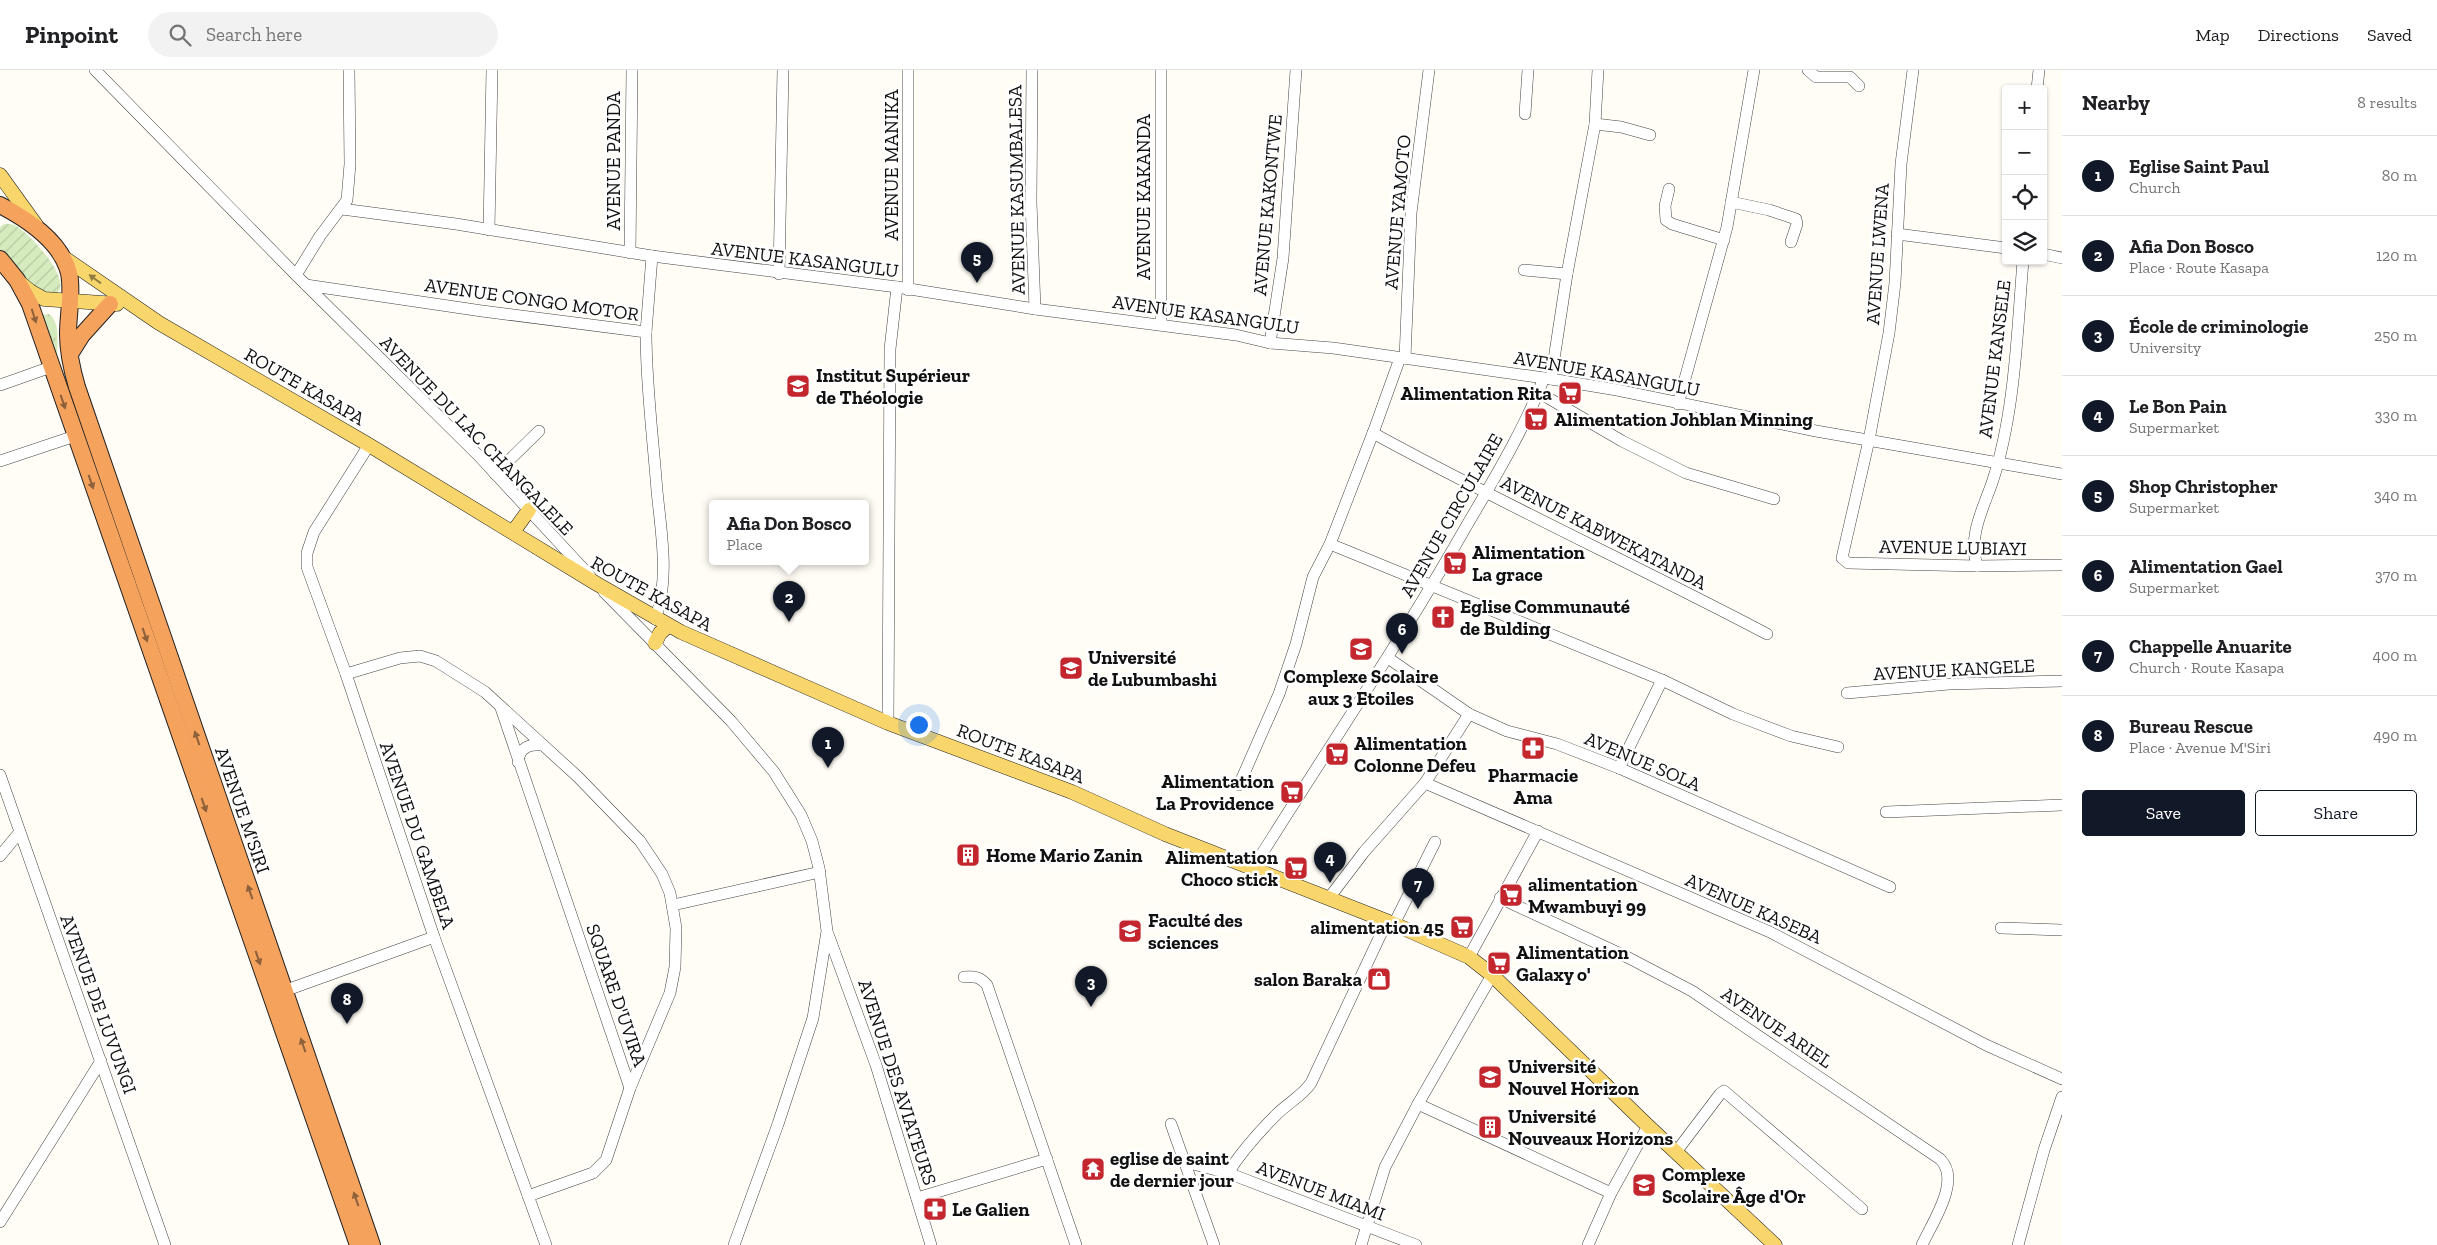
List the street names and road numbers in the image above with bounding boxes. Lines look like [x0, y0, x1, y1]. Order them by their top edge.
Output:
street label: AVENUE KASUMBALESA [1003, 84, 1030, 295]
street label: AVENUE MANIKA [880, 89, 903, 241]
street label: AVENUE PANDA [602, 91, 625, 231]
street label: AVENUE KAKANDA [1132, 113, 1155, 280]
street label: AVENUE KAKONTWE [1248, 113, 1287, 297]
street label: AVENUE YAMOTO [1379, 134, 1416, 290]
street label: AVENUE LWENA [1861, 182, 1894, 326]
street label: AVENUE KASANGULU [710, 237, 900, 282]
street label: AVENUE CONGO MOTOR [423, 273, 641, 326]
street label: AVENUE KANSELE [1973, 279, 2016, 439]
street label: AVENUE KASANGULU [1111, 290, 1301, 339]
street label: AVENUE DU LAC CHANGALELE [375, 331, 578, 540]
street label: ROUTE KASAPA [241, 343, 370, 430]
street label: AVENUE KASANGULU [1512, 346, 1702, 401]
street label: AVENUE CIRCULAIRE [1395, 429, 1508, 601]
street label: AVENUE KABWEKATANDA [1497, 470, 1711, 595]
street label: AVENUE LUBIAYI [1879, 535, 2027, 560]
street label: ROUTE KASAPA [587, 551, 717, 637]
street label: AVENUE KANGELE [1873, 654, 2035, 685]
street label: ROUTE KASAPA [954, 719, 1089, 789]
street label: AVENUE SOLA [1581, 727, 1705, 797]
street label: AVENUE DU GAMBELA [375, 739, 461, 932]
street label: AVENUE M'SIRI [210, 744, 275, 876]
street label: AVENUE KASEBA [1682, 868, 1826, 949]
street label: AVENUE DE LUVUNGI [55, 911, 142, 1097]
street label: SQUARE D'UVIRA [581, 921, 652, 1070]
street label: AVENUE DES AVIATEURS [853, 976, 942, 1188]
street label: AVENUE ARIEL [1717, 982, 1837, 1073]
street label: AVENUE MIAMI [1253, 1155, 1388, 1226]

